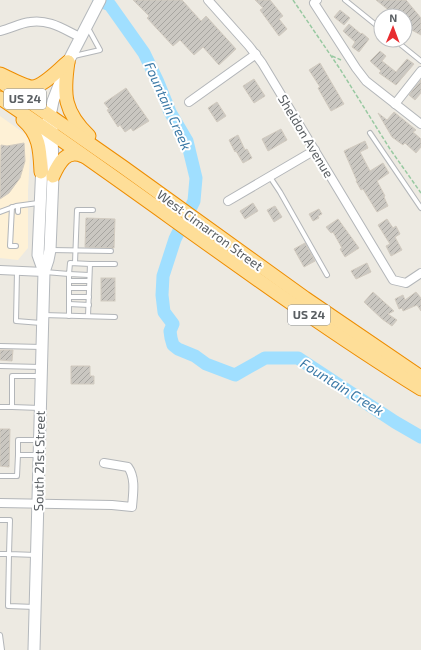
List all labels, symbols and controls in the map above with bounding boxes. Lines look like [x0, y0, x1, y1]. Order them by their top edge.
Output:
north arrow [373, 8, 413, 48]
text: N [389, 11, 397, 24]
water label: Fountain Creek [141, 59, 196, 153]
road number: US 24 [4, 89, 46, 109]
street label: Sheldon Avenue [275, 91, 337, 181]
street label: West Cimarron Street [154, 186, 266, 274]
road number: US 24 [288, 305, 330, 325]
water label: Fountain Creek [298, 354, 387, 419]
street label: South 21st Street [30, 411, 48, 511]

